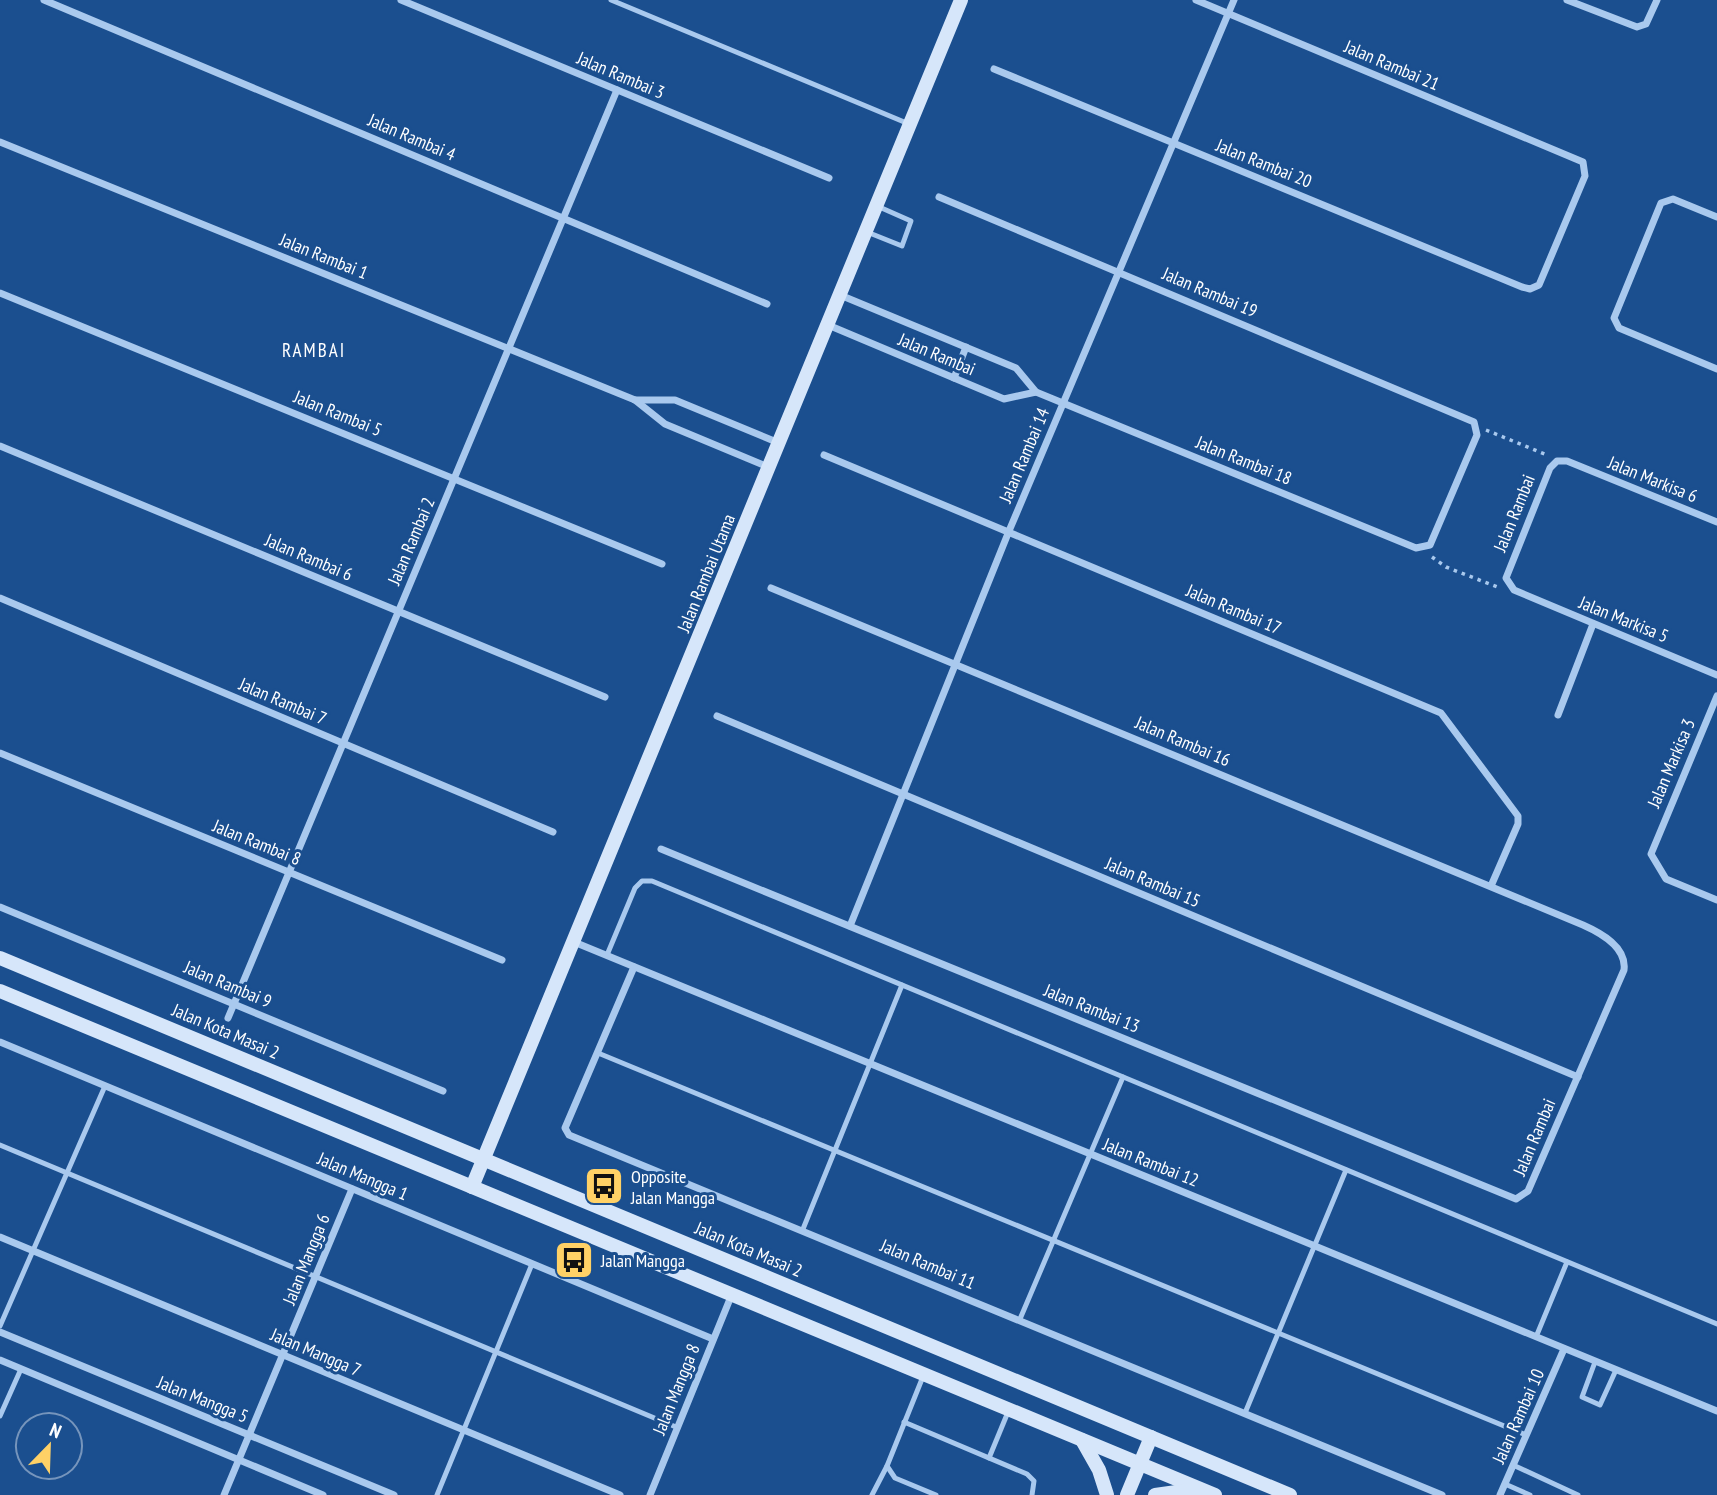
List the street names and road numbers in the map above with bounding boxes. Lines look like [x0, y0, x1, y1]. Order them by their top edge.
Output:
street label: Jalan Rambai 21 [1340, 34, 1443, 95]
street label: Jalan Rambai 3 [573, 46, 668, 104]
street label: Jalan Rambai 4 [364, 108, 459, 166]
street label: Jalan Rambai 20 [1212, 133, 1315, 193]
street label: Jalan Rambai 1 [276, 228, 371, 284]
street label: Jalan Rambai 19 [1158, 261, 1261, 322]
street label: Jalan Rambai [894, 327, 979, 380]
street label: Jalan Rambai 5 [290, 385, 385, 441]
street label: Jalan Rambai 14 [993, 404, 1054, 507]
street label: Jalan Rambai 18 [1192, 430, 1295, 490]
street label: Jalan Markisa 6 [1604, 450, 1701, 507]
street label: Jalan Rambai [1488, 471, 1540, 556]
street label: Jalan Rambai 2 [382, 494, 440, 589]
street label: Jalan Rambai Utama [671, 511, 740, 636]
street label: Jalan Rambai 6 [261, 528, 356, 586]
street label: Jalan Rambai 17 [1182, 578, 1285, 639]
street label: Jalan Markisa 5 [1575, 590, 1672, 647]
street label: Jalan Rambai 7 [235, 672, 330, 730]
street label: Jalan Rambai 16 [1131, 710, 1234, 771]
street label: Jalan Markisa 3 [1642, 715, 1700, 812]
street label: Jalan Rambai 8 [209, 814, 304, 870]
street label: Jalan Rambai 15 [1101, 851, 1204, 912]
street label: Jalan Rambai 9 [180, 955, 275, 1013]
street label: Jalan Rambai 13 [1040, 978, 1143, 1038]
street label: Jalan Kota Masai 2 [168, 998, 283, 1064]
street label: Jalan Rambai [1507, 1095, 1560, 1180]
street label: Jalan Rambai 12 [1099, 1132, 1202, 1192]
street label: Jalan Mangga 1 [313, 1146, 412, 1205]
street label: Jalan Mangga 6 [277, 1210, 335, 1309]
street label: Jalan Kota Masai 2 [691, 1216, 806, 1282]
street label: Jalan Rambai 11 [876, 1233, 979, 1294]
street label: Jalan Mangga 7 [266, 1322, 365, 1381]
street label: Jalan Mangga 8 [647, 1340, 705, 1439]
street label: Jalan Rambai 10 [1487, 1365, 1549, 1468]
street label: Jalan Mangga 5 [153, 1370, 252, 1428]

